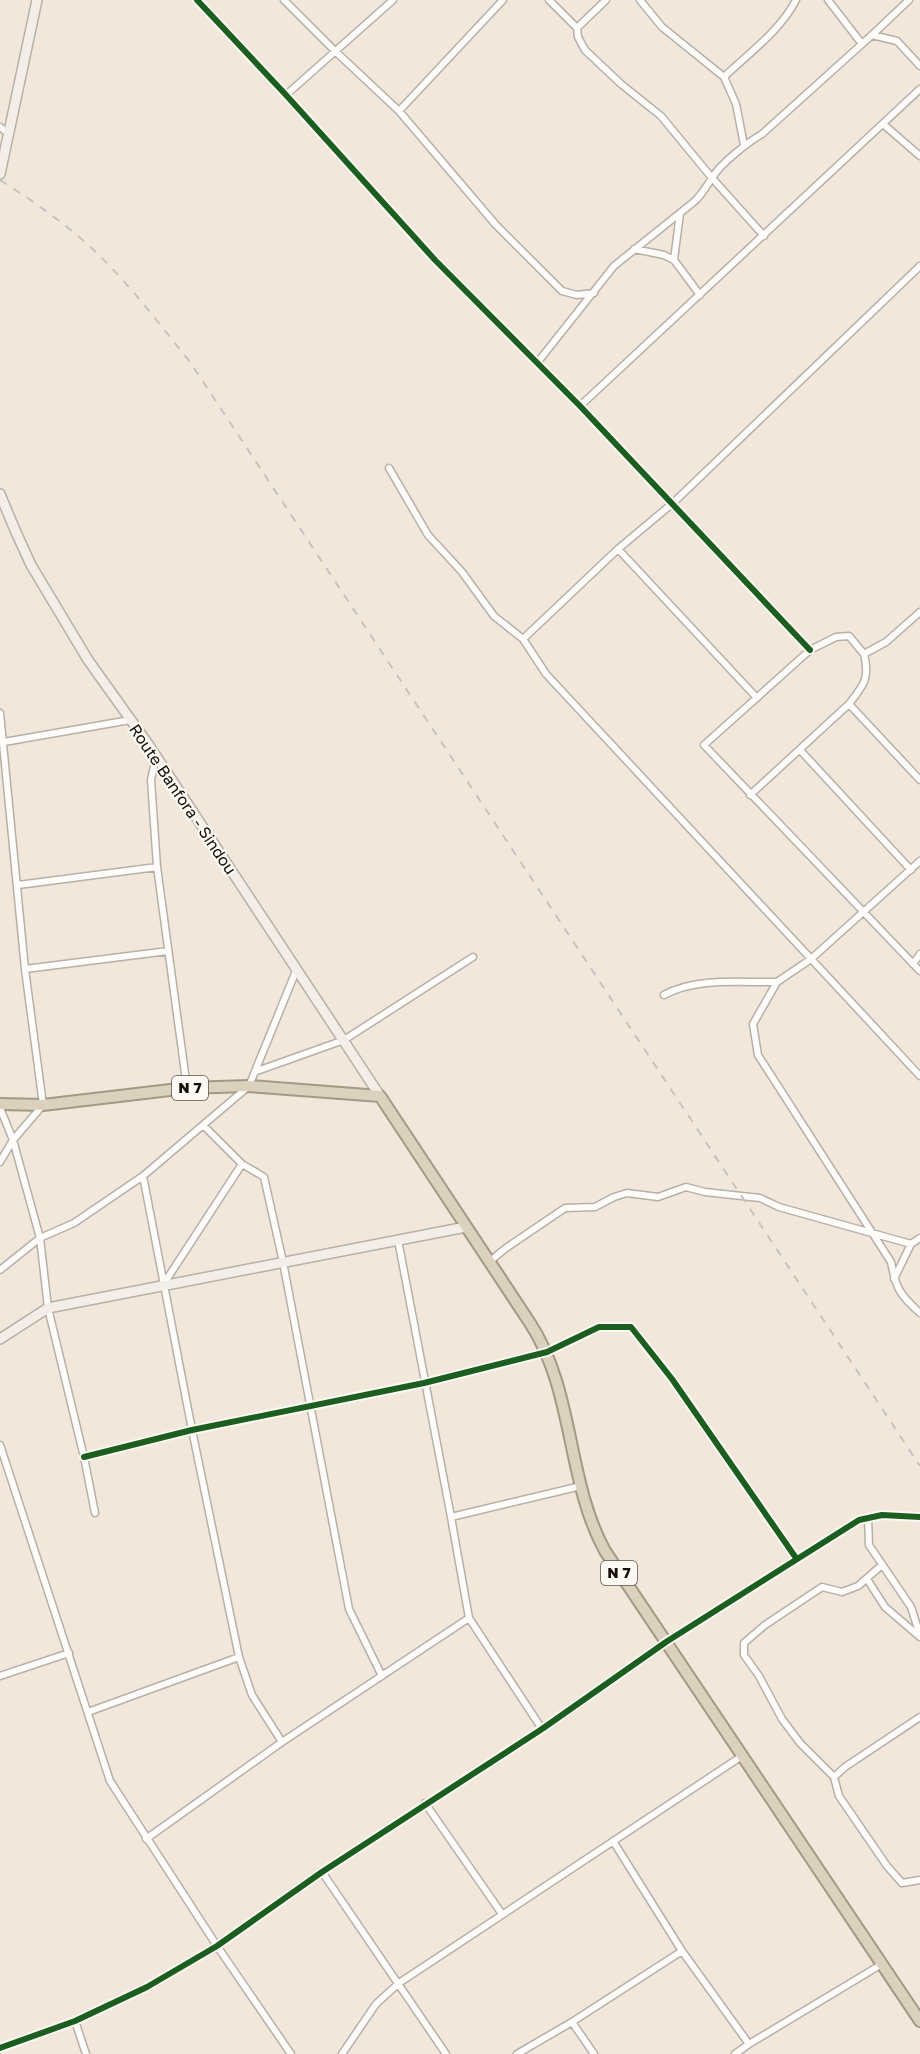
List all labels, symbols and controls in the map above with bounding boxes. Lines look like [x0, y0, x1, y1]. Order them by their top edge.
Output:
street label: Route Banfora - Sindou [125, 720, 241, 878]
road number: N 7 [172, 1076, 208, 1100]
road number: N 7 [601, 1561, 637, 1585]

